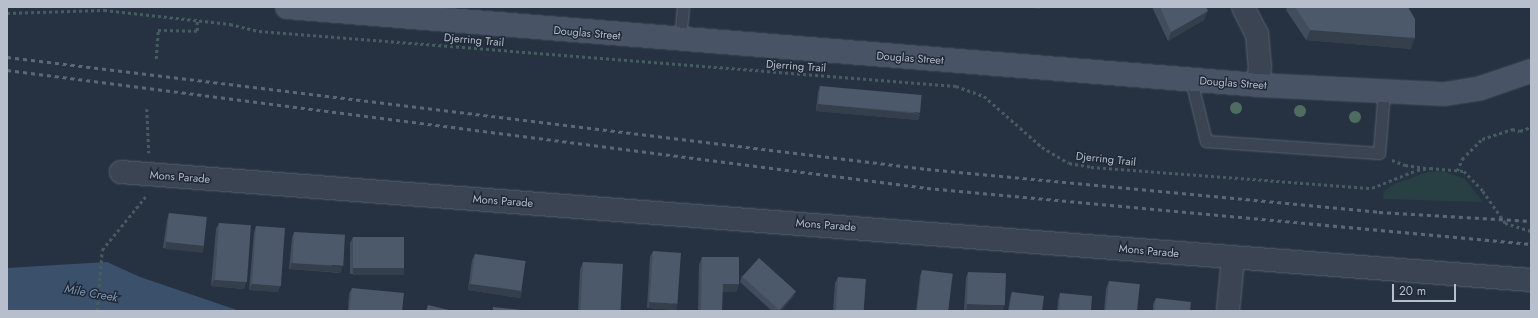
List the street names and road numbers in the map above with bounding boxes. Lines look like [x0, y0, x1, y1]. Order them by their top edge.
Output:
street label: Douglas Street [553, 23, 621, 43]
street label: Djerring Trail [443, 31, 505, 49]
street label: Douglas Street [876, 49, 944, 67]
street label: Djerring Trail [765, 57, 827, 75]
street label: Douglas Street [1199, 74, 1267, 92]
street label: Djerring Trail [1075, 149, 1137, 169]
street label: Mons Parade [149, 168, 211, 186]
street label: Mons Parade [472, 192, 534, 210]
street label: Mons Parade [795, 216, 857, 234]
street label: Mons Parade [1118, 242, 1180, 260]

